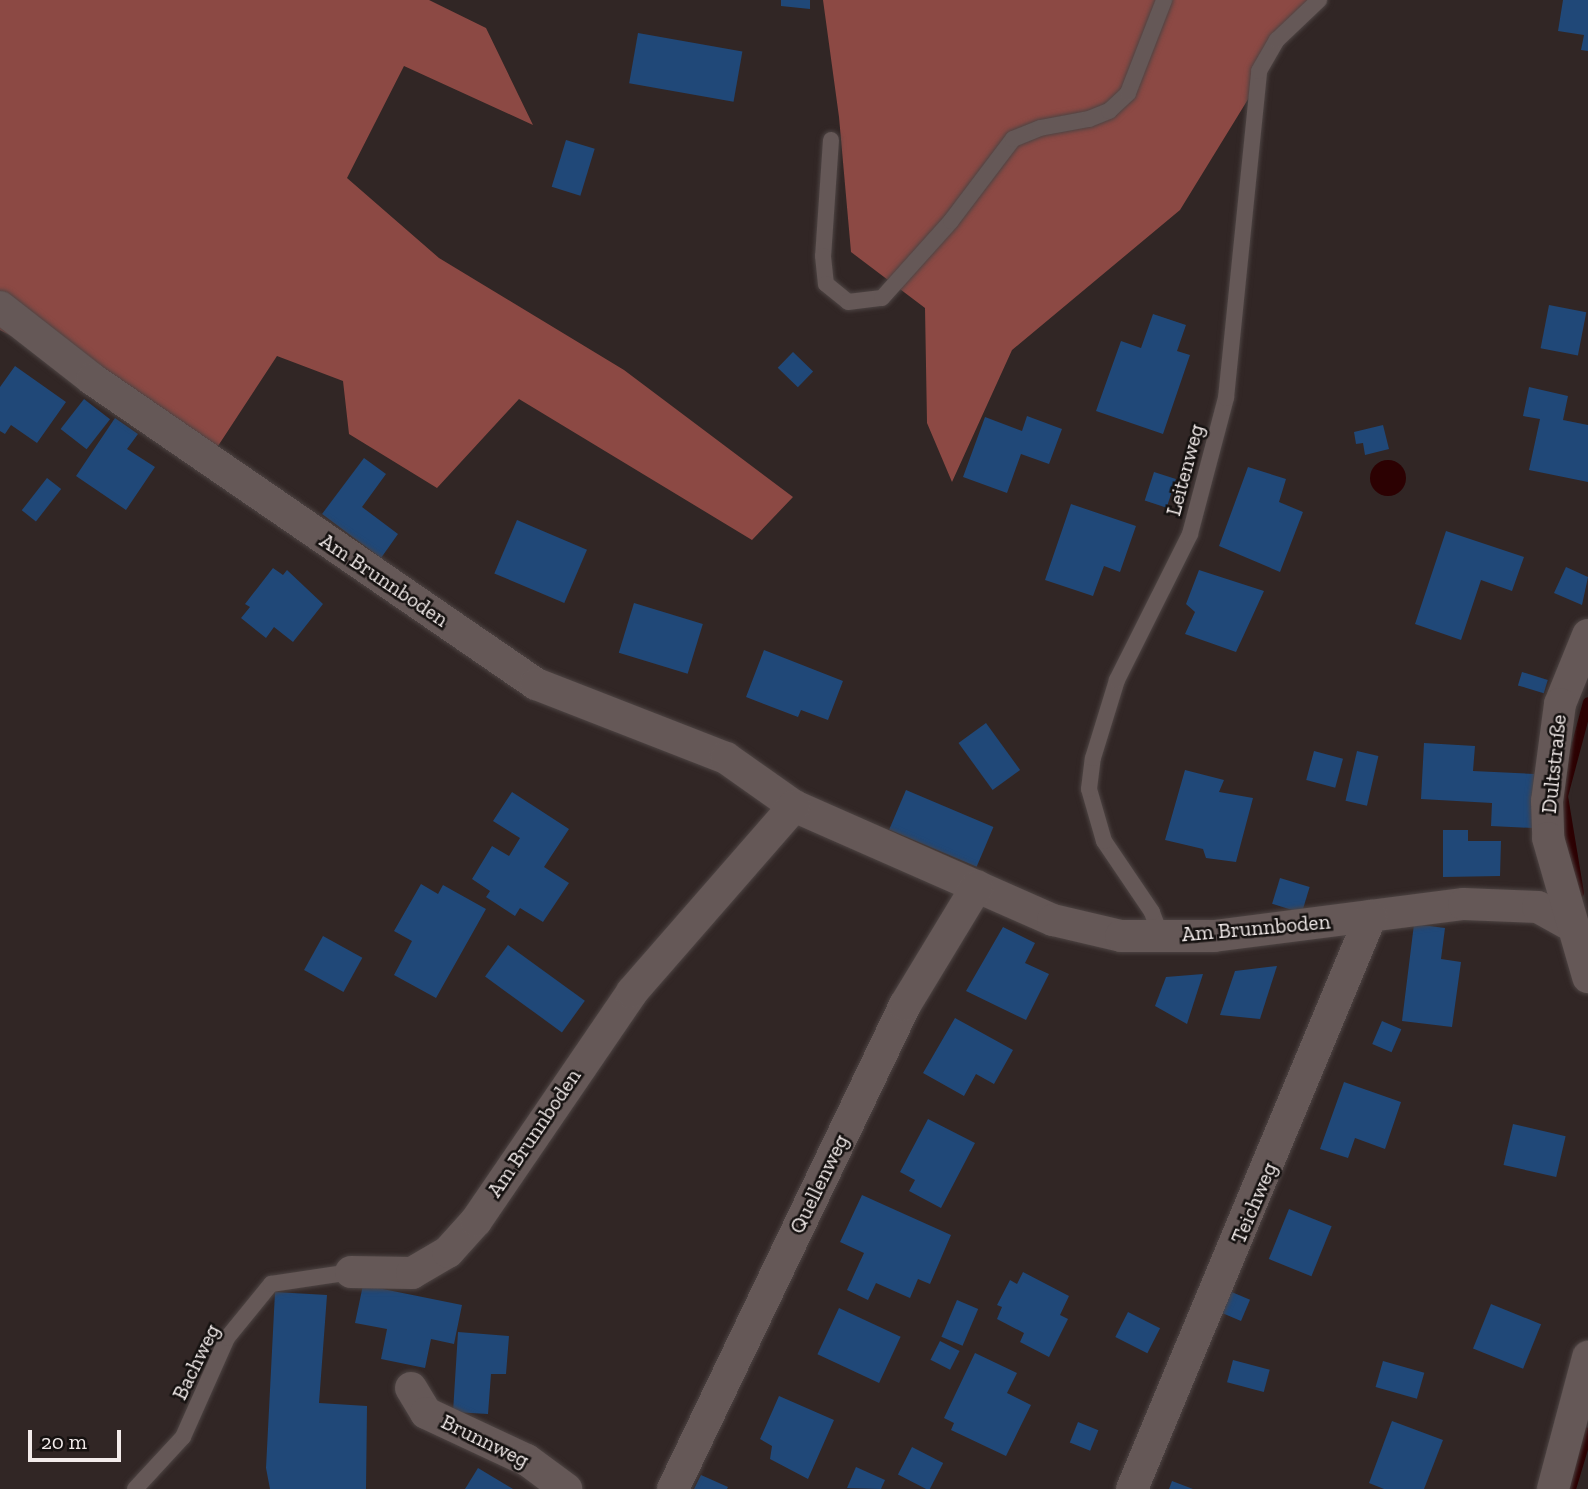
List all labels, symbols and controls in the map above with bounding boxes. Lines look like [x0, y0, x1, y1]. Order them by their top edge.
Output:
street label: Leitenweg [1161, 421, 1209, 519]
street label: Am Brunnboden [315, 528, 453, 632]
street label: Dultstraße [1536, 713, 1572, 815]
street label: Am Brunnboden [1181, 909, 1331, 947]
street label: Am Brunnboden [482, 1064, 586, 1202]
street label: Quellenweg [784, 1130, 854, 1238]
street label: Teichweg [1226, 1159, 1282, 1247]
street label: Bachweg [167, 1320, 225, 1404]
street label: Brunnweg [437, 1409, 533, 1473]
scale bar [32, 1416, 124, 1460]
text: 20 m [41, 1429, 87, 1454]

